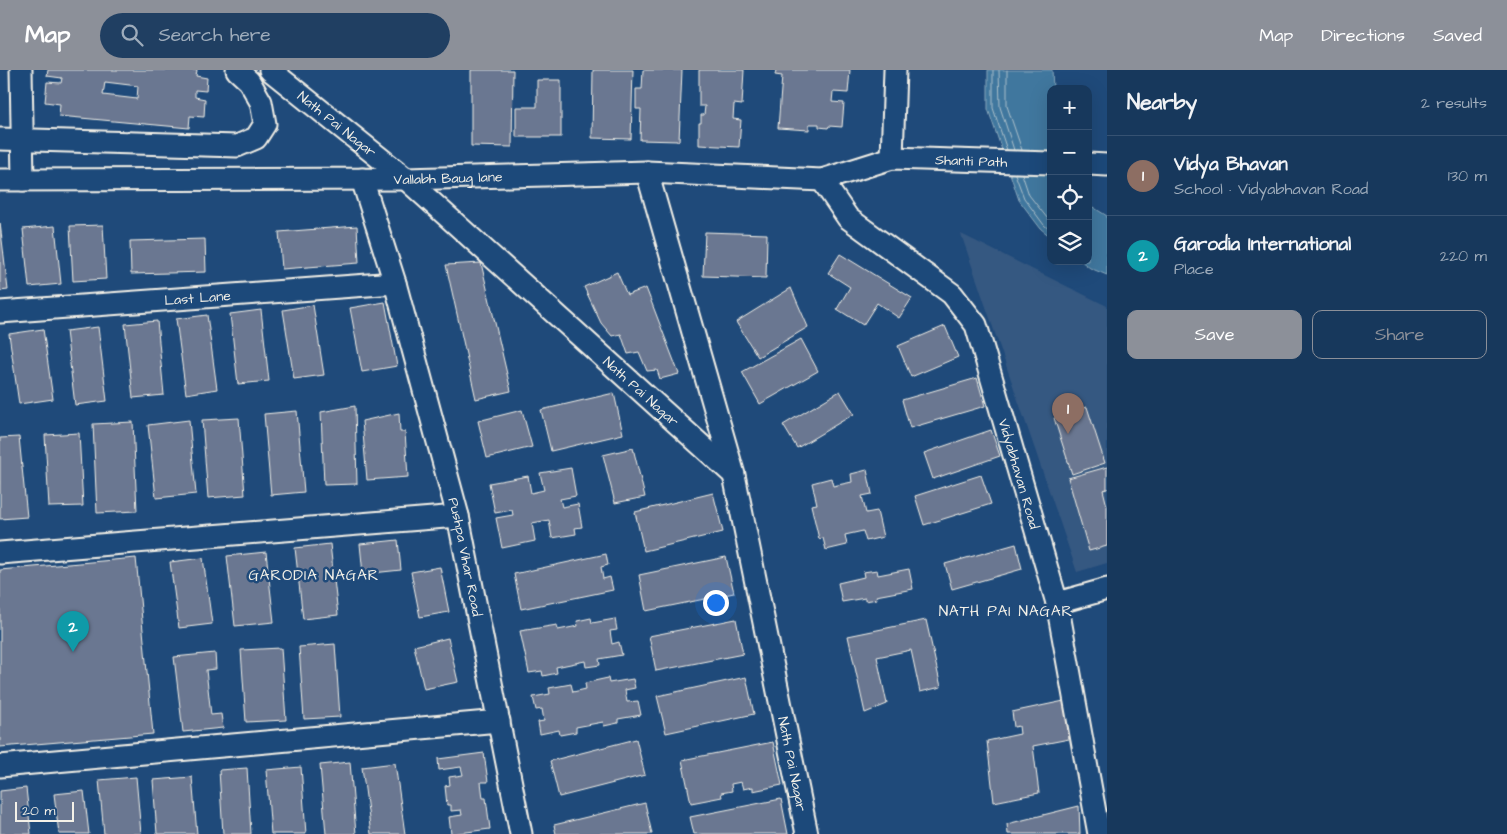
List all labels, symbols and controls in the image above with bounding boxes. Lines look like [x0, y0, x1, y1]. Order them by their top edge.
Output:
search box [100, 13, 450, 58]
text: Map [25, 18, 70, 52]
icon: search [118, 21, 146, 49]
text: Search here [158, 22, 271, 49]
text: Map [1259, 23, 1293, 48]
text: Directions [1321, 23, 1405, 48]
text: Saved [1433, 23, 1482, 48]
map controls [1047, 85, 1092, 265]
button: + [1047, 85, 1092, 130]
street label: Nath Pai Nagar [293, 87, 380, 163]
text: Nearby [1127, 88, 1197, 117]
text: 2 results [1421, 92, 1487, 114]
button: − [1047, 130, 1092, 175]
street label: Shanti Path [935, 150, 1008, 173]
text: Vidya Bhavan [1174, 151, 1288, 178]
text: 1 [1142, 165, 1144, 187]
text: 130 m [1448, 165, 1487, 187]
street label: Vallabh Baug lane [394, 167, 503, 190]
button: locate [1047, 175, 1092, 220]
text: School · Vidyabhavan Road [1174, 178, 1368, 200]
button: layers [1047, 220, 1092, 265]
text: Garodia International [1174, 231, 1351, 258]
text: 2 [1138, 245, 1148, 267]
text: 220 m [1440, 245, 1487, 267]
text: Place [1174, 258, 1214, 280]
street label: Last Lane [164, 286, 232, 311]
button: Save [1127, 310, 1302, 359]
button: Share [1312, 310, 1487, 359]
street label: Nath Pai Nagar [598, 352, 683, 432]
pin: 1 [1052, 393, 1084, 434]
street label: Vidyabhavan Road [993, 417, 1044, 532]
street label: Pushpa Vihar Road [442, 495, 487, 618]
district label: GARODIA NAGAR [248, 565, 380, 586]
your location [703, 590, 729, 616]
district label: NATH PAI NAGAR [939, 601, 1073, 622]
pin: 2 [57, 611, 89, 652]
street label: Nath Pai Nagar [772, 715, 811, 813]
scale bar [15, 799, 74, 822]
text: 20 m [22, 801, 55, 821]

